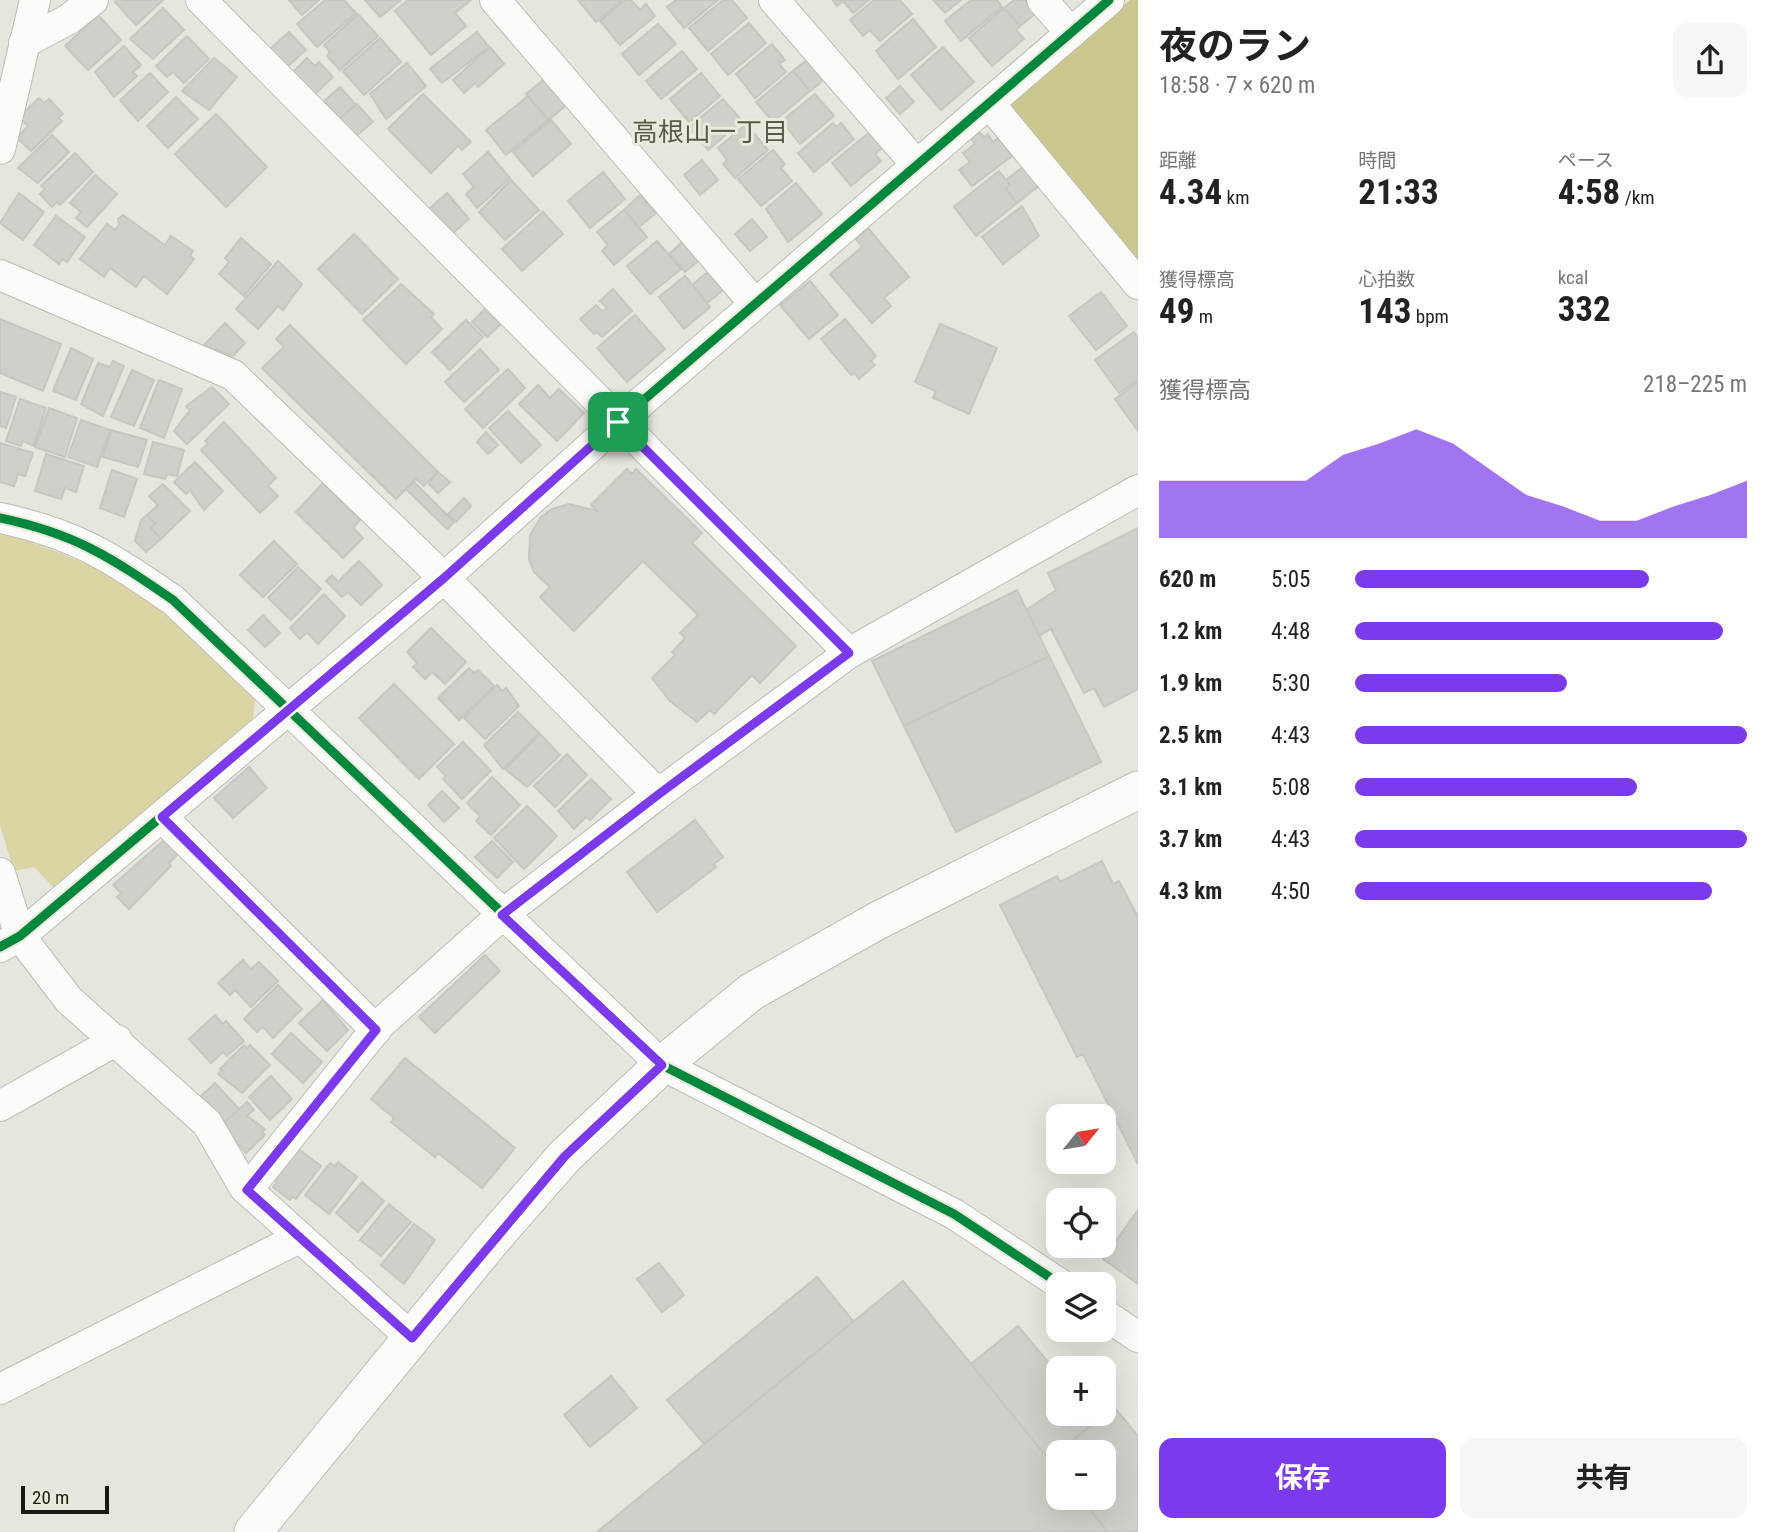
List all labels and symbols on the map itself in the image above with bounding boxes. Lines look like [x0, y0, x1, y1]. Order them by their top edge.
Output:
district label: 高根山一丁目 [632, 117, 788, 147]
pin [588, 392, 648, 452]
north arrow [1046, 1104, 1116, 1174]
scale bar [21, 1483, 108, 1515]

